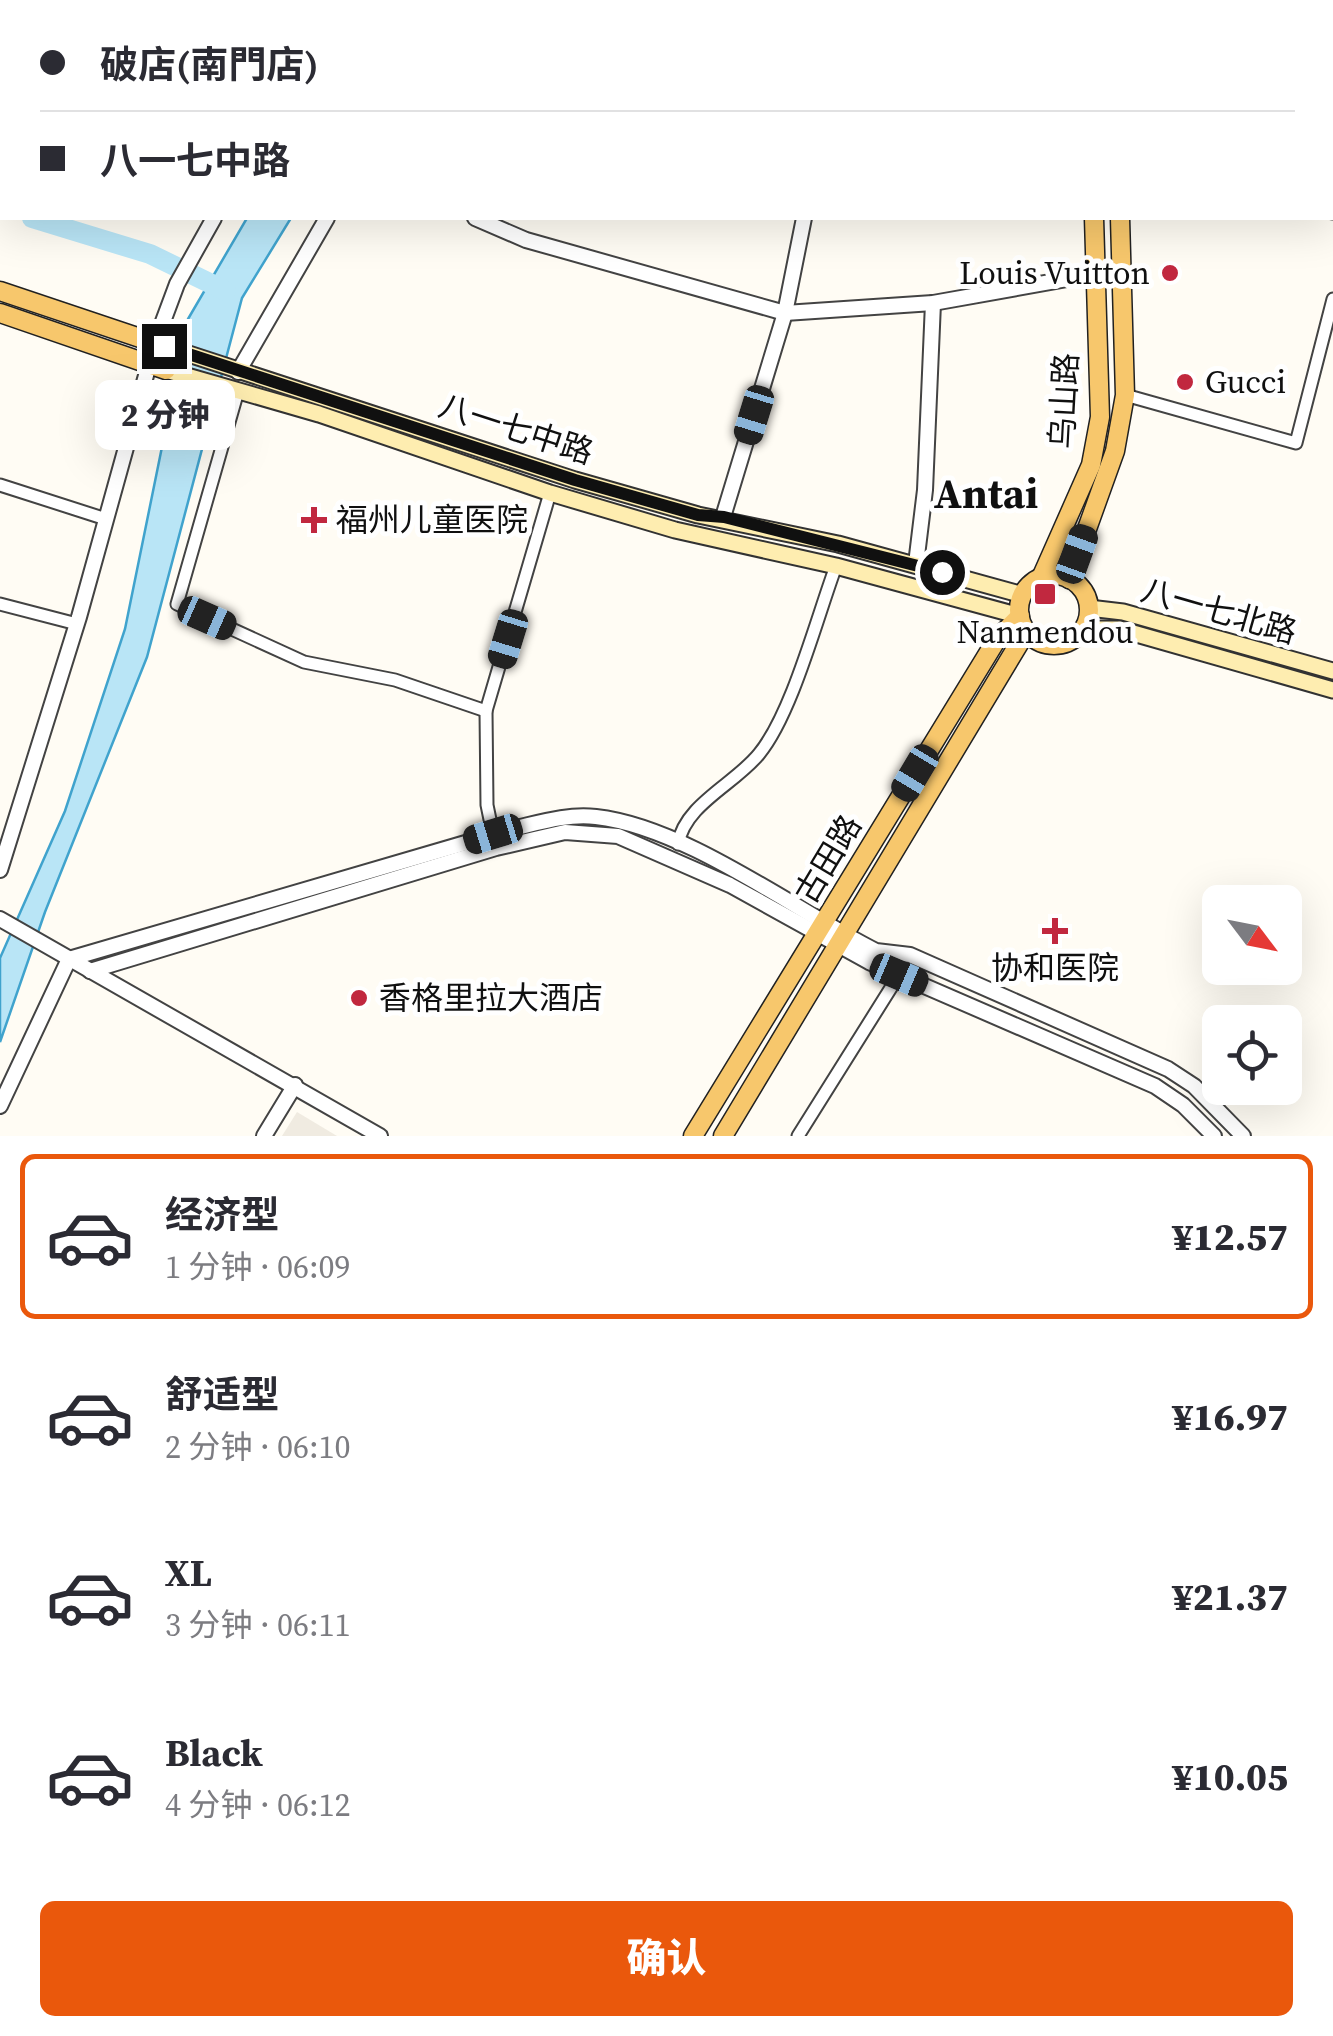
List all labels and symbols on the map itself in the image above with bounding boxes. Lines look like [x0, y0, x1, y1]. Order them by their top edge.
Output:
place label: Louis Vuitton [959, 251, 1150, 295]
marker: Louis Vuitton [1159, 262, 1181, 284]
route end [142, 324, 187, 369]
street label: 乌山路 [1040, 352, 1088, 450]
place label: Gucci [1205, 360, 1286, 404]
marker: Gucci [1174, 371, 1196, 393]
callout: 2 分钟 [94, 381, 234, 451]
car [731, 382, 777, 448]
street label: 八一七中路 [433, 383, 599, 475]
district label: Antai [934, 464, 1038, 522]
place label: 福州儿童医院 [336, 498, 528, 542]
marker: 福州儿童医院 [301, 507, 327, 533]
car [1053, 521, 1101, 587]
route start [920, 550, 965, 595]
street label: 八一七北路 [1136, 568, 1302, 654]
marker: Nanmendou [1032, 581, 1058, 607]
car [173, 592, 241, 644]
car [485, 606, 531, 672]
place label: Nanmendou [956, 610, 1134, 654]
car [887, 740, 943, 806]
street label: 古田路 [784, 807, 872, 911]
car [460, 811, 526, 857]
north arrow [1202, 885, 1302, 985]
marker: 协和医院 [1042, 918, 1068, 944]
place label: 协和医院 [991, 946, 1119, 990]
car [866, 949, 932, 1001]
place label: 香格里拉大酒店 [379, 976, 603, 1020]
marker: 香格里拉大酒店 [348, 987, 370, 1009]

